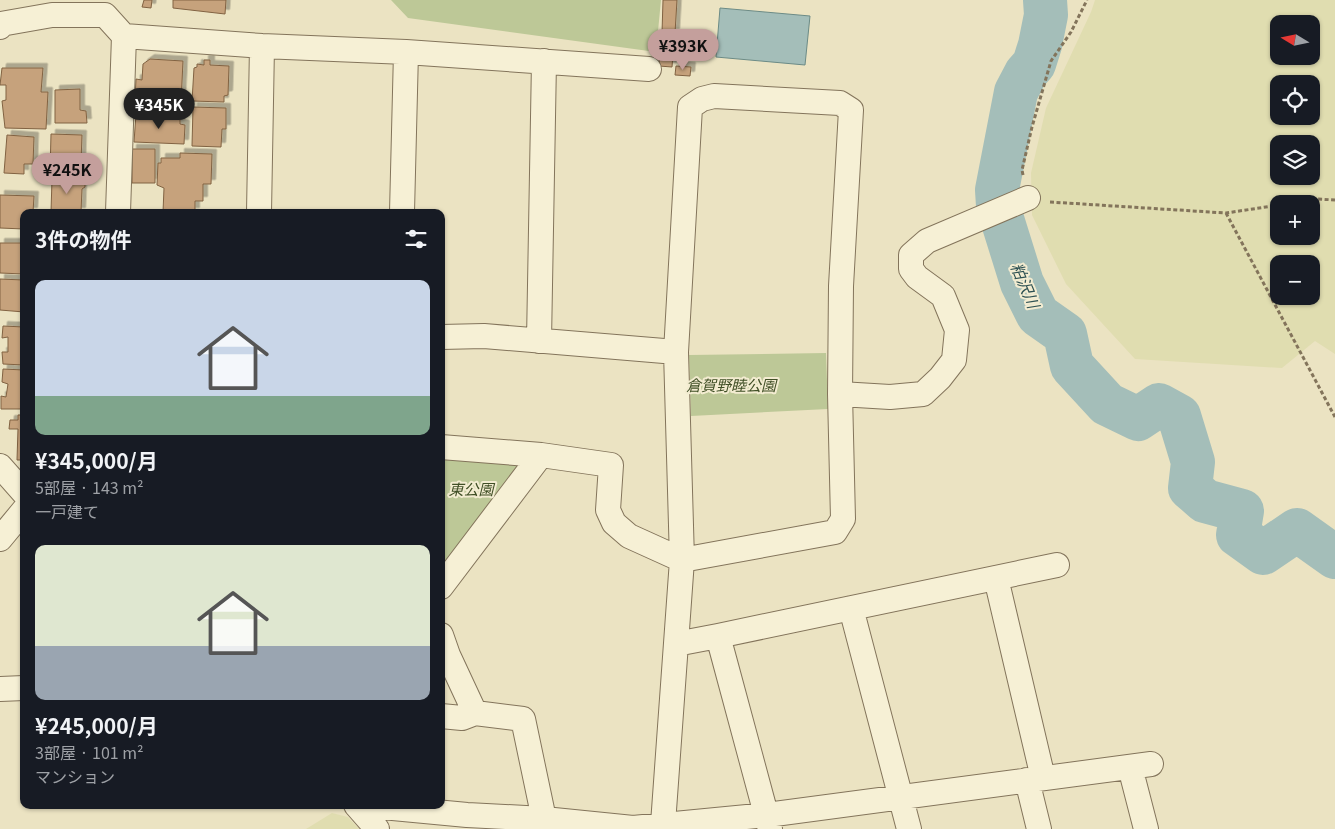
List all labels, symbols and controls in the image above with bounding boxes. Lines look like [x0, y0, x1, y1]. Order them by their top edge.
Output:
north arrow [1270, 15, 1320, 65]
map controls [1270, 15, 1320, 305]
pin: ¥393K [648, 28, 718, 71]
text: ¥393K [659, 33, 707, 57]
button: locate [1270, 75, 1320, 125]
pin: ¥345K [124, 88, 194, 130]
text: ¥345K [135, 92, 183, 116]
button: layers [1270, 135, 1320, 185]
pin: ¥245K [32, 152, 102, 195]
text: ¥245K [43, 157, 91, 181]
button: + [1270, 195, 1320, 245]
text: 3件の物件 [35, 224, 131, 254]
icon: filters [402, 225, 430, 253]
button: − [1270, 255, 1320, 305]
water label: 粕沢川 [1006, 258, 1047, 314]
icon: home [188, 313, 278, 403]
park label: 倉賀野睦公園 [686, 374, 778, 395]
text: ¥345,000/月 [35, 445, 158, 475]
text: 5部屋 · 143 m² [35, 475, 144, 499]
park label: 東公園 [448, 478, 495, 499]
text: 一戸建て [35, 499, 99, 523]
icon: home [188, 578, 278, 668]
text: ¥245,000/月 [35, 710, 158, 740]
text: 3部屋 · 101 m² [35, 740, 144, 764]
text: マンション [35, 764, 115, 788]

